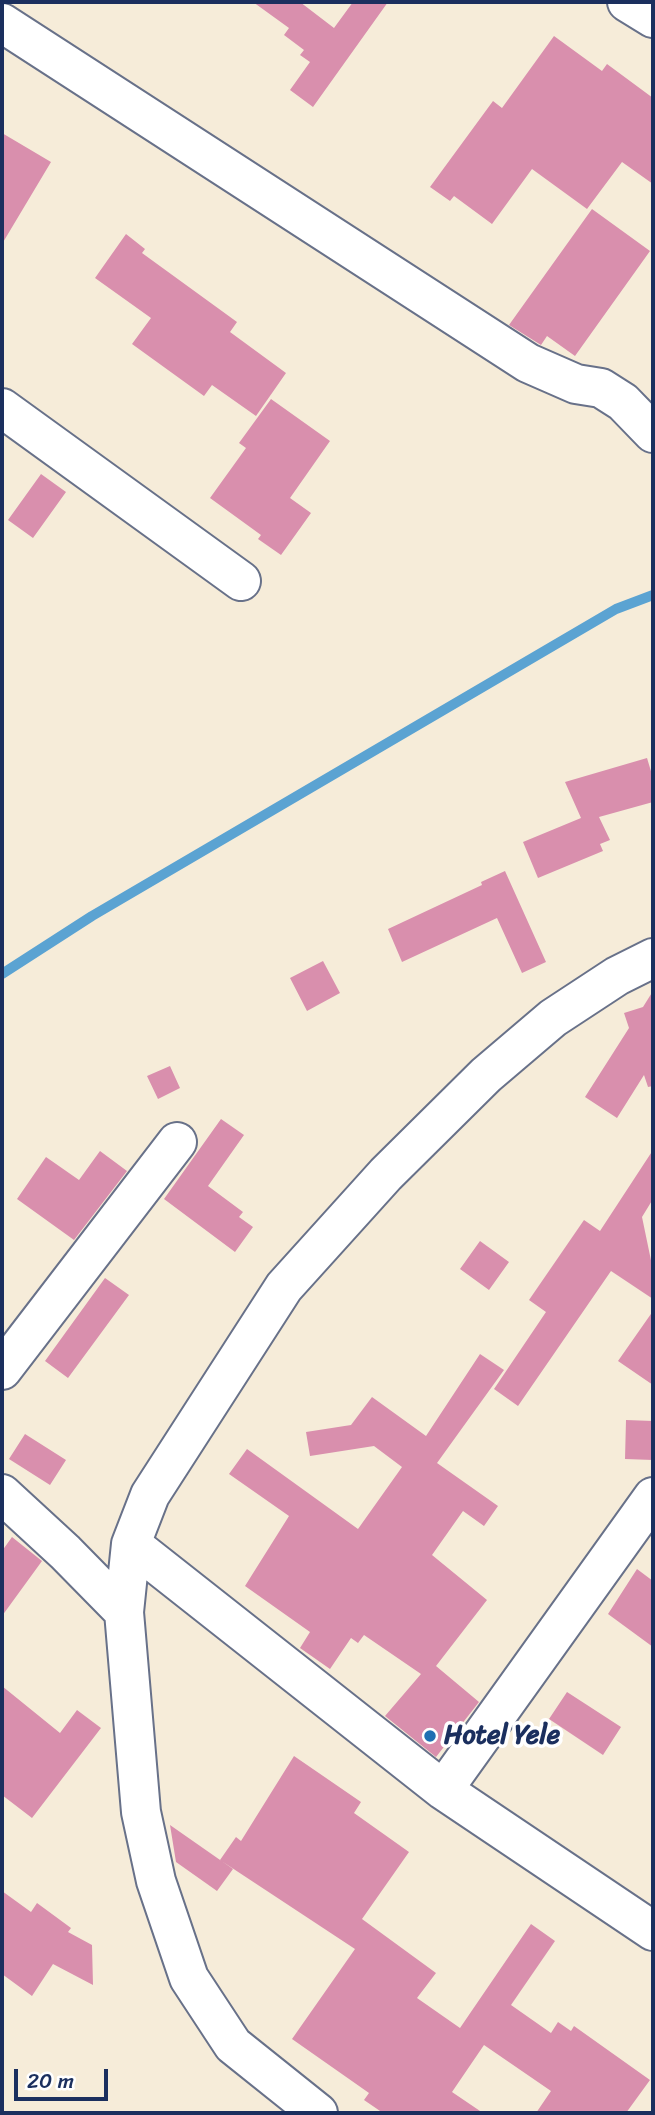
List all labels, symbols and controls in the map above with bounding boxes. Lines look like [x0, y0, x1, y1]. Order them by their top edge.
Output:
place label: Hotel Yele [444, 1720, 560, 1752]
marker: Hotel Yele [422, 1728, 438, 1744]
scale bar [18, 2056, 112, 2100]
text: 20 m [27, 2062, 74, 2100]

